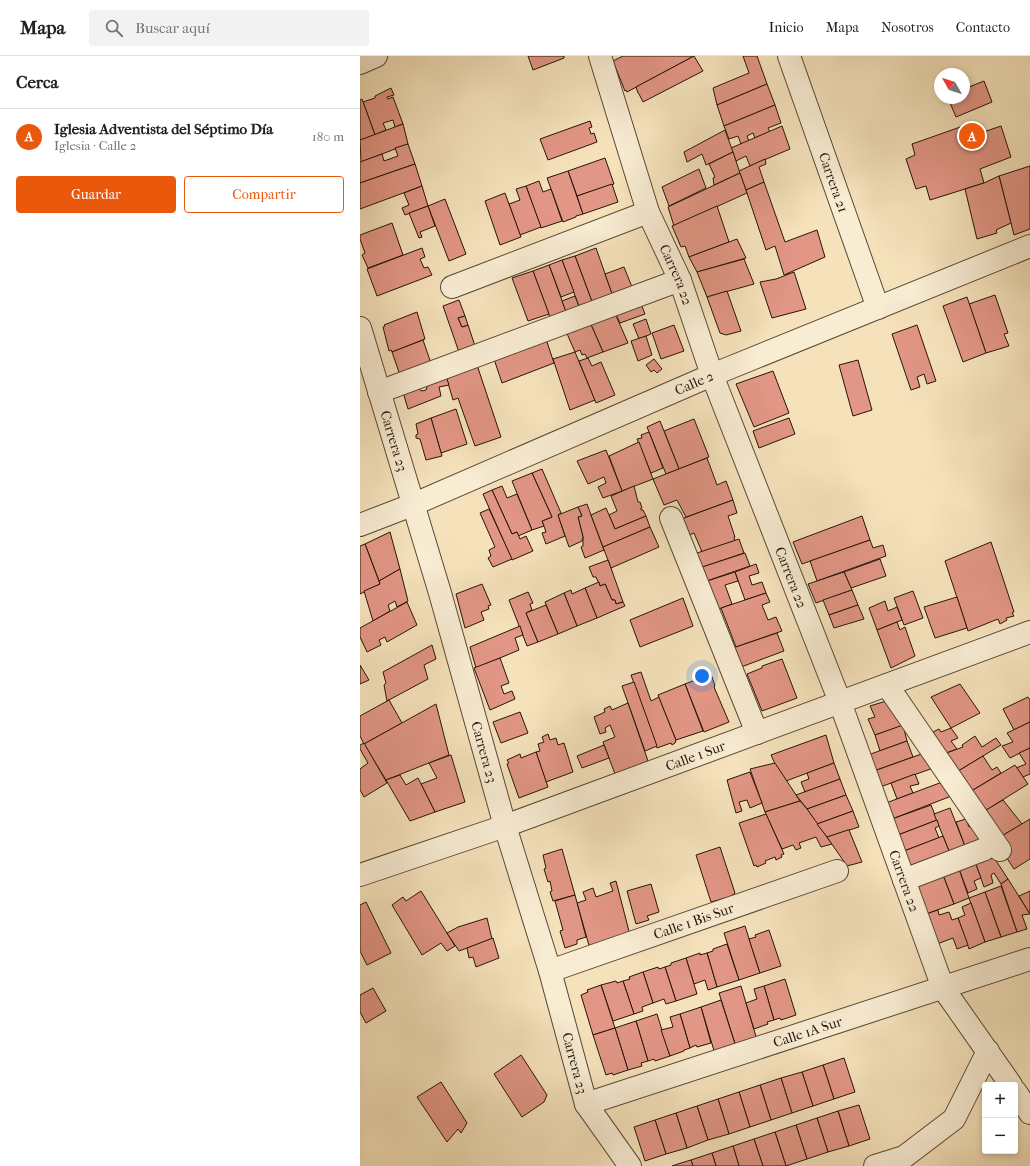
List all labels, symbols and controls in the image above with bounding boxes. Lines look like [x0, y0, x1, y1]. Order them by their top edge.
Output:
search box [89, 10, 369, 46]
text: Mapa [20, 17, 65, 39]
icon: search [103, 17, 125, 39]
text: Buscar aquí [135, 19, 210, 37]
text: Inicio [769, 19, 804, 36]
text: Mapa [826, 19, 859, 36]
text: Nosotros [881, 19, 934, 36]
text: Contacto [956, 19, 1010, 36]
north arrow [934, 68, 970, 104]
text: Cerca [16, 72, 58, 92]
text: Iglesia Adventista del Séptimo Día [54, 120, 273, 138]
pin: A [959, 121, 985, 151]
text: A [25, 129, 33, 144]
text: 180 m [312, 129, 344, 144]
text: Iglesia · Calle 2 [54, 138, 136, 153]
street label: Carrera 21 [815, 150, 852, 215]
button: Guardar [16, 176, 176, 213]
button: Compartir [184, 176, 344, 213]
street label: Carrera 22 [656, 241, 696, 307]
street label: Calle 2 [672, 367, 716, 399]
street label: Carrera 23 [377, 408, 411, 474]
street label: Carrera 22 [772, 544, 811, 611]
your location [692, 666, 712, 686]
street label: Carrera 23 [468, 719, 501, 785]
street label: Calle 1 Sur [663, 737, 728, 774]
street label: Carrera 22 [886, 848, 923, 914]
street label: Calle 1 Bis Sur [651, 899, 736, 943]
street label: Calle 1A Sur [771, 1012, 844, 1051]
street label: Carrera 23 [558, 1030, 591, 1096]
map controls [982, 1082, 1018, 1154]
button: + [982, 1082, 1018, 1118]
button: − [982, 1118, 1018, 1154]

